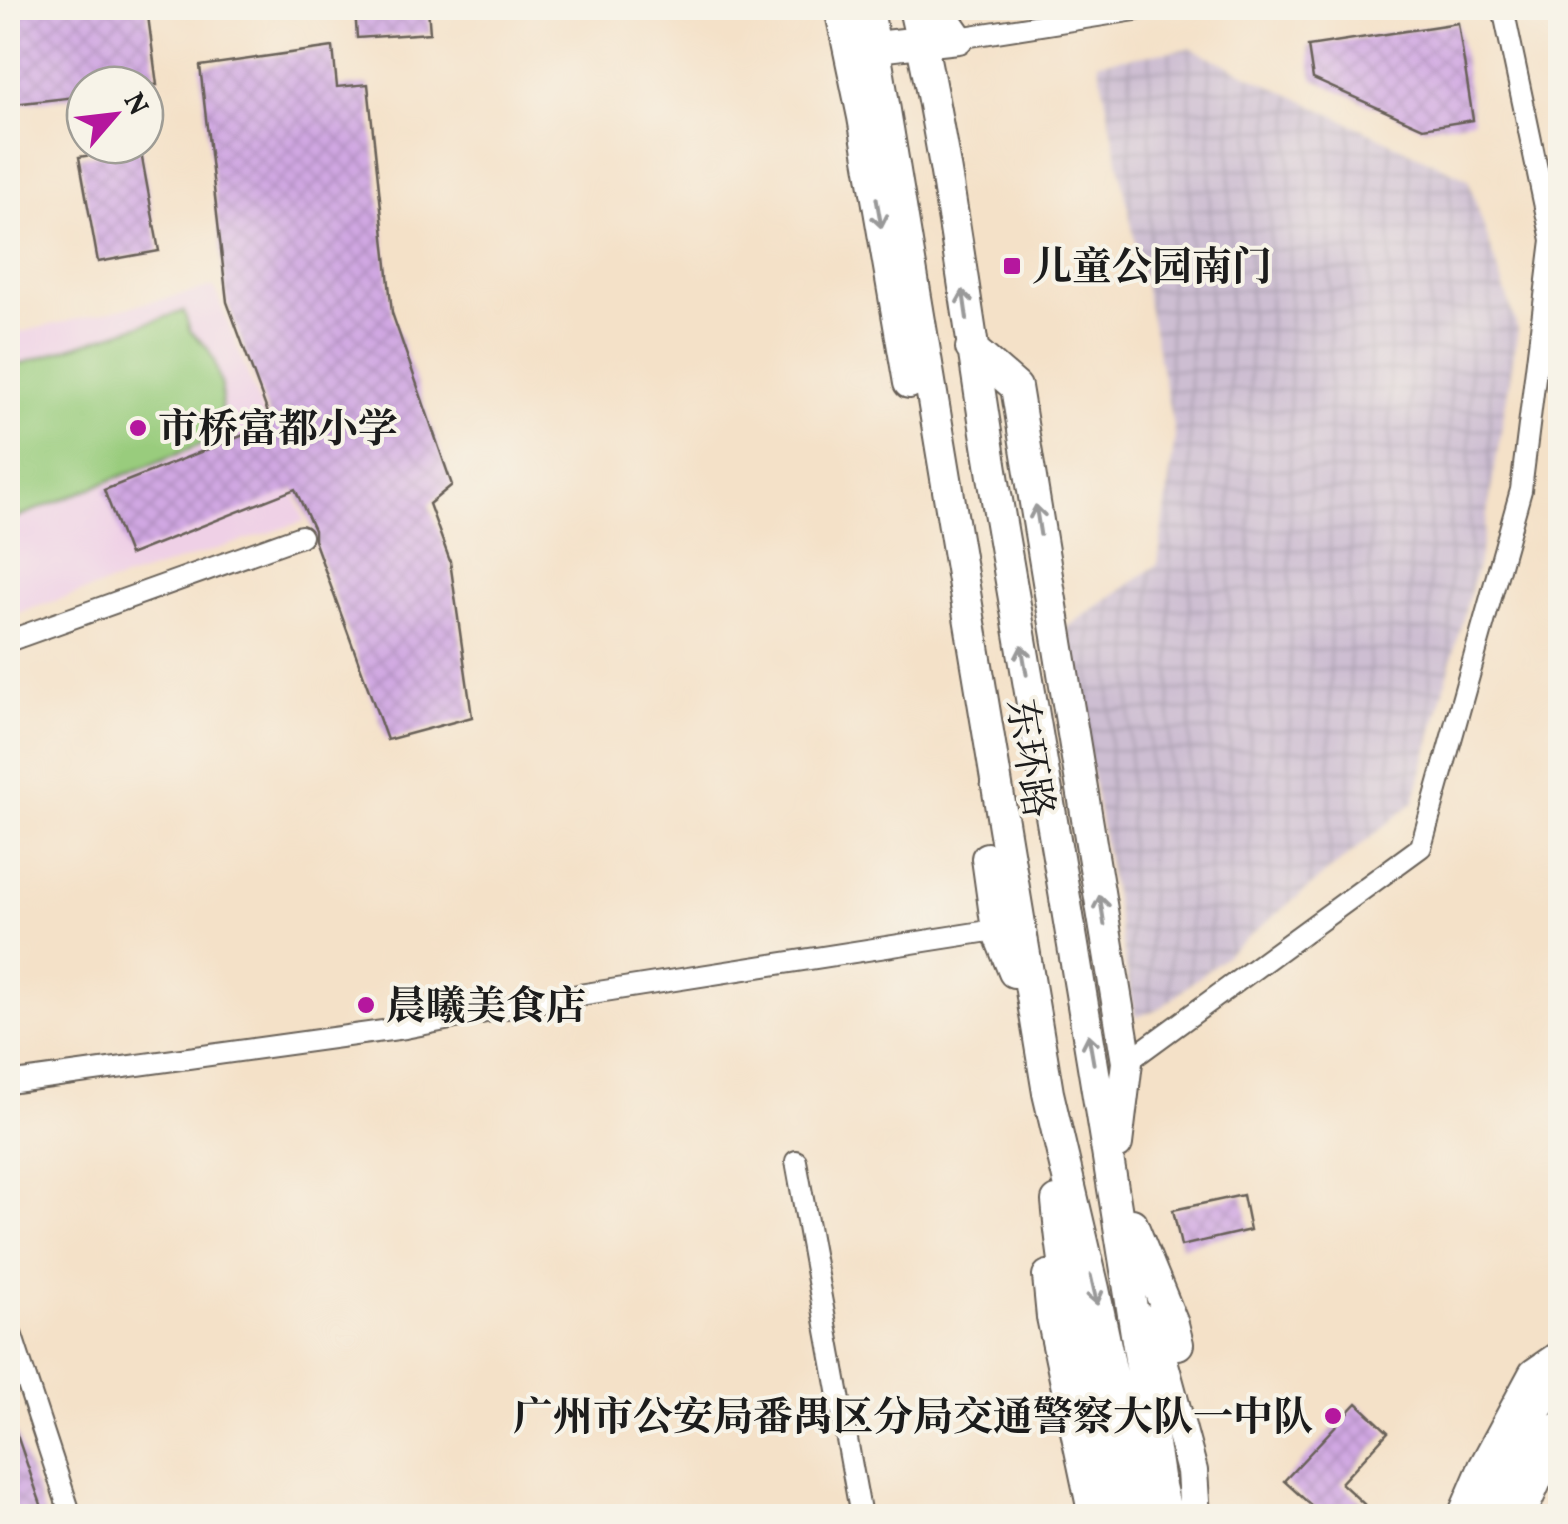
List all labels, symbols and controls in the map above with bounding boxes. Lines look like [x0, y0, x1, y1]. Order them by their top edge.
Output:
north arrow [65, 65, 165, 165]
text: N [113, 86, 157, 123]
one-way arrow [870, 196, 889, 229]
place label: 儿童公园南门 [1032, 242, 1272, 298]
marker: 儿童公园南门 [1001, 255, 1023, 277]
one-way arrow [956, 289, 974, 321]
place label: 市桥富都小学 [158, 404, 398, 460]
marker: 市桥富都小学 [127, 417, 149, 439]
one-way arrow [1028, 504, 1047, 537]
one-way arrow [1015, 644, 1033, 676]
street label: 东环路 [990, 695, 1064, 822]
one-way arrow [1092, 894, 1110, 927]
place label: 晨曦美食店 [386, 981, 586, 1037]
marker: 晨曦美食店 [355, 994, 377, 1016]
one-way arrow [1081, 1033, 1100, 1066]
one-way arrow [1086, 1273, 1104, 1305]
place label: 广州市公安局番禺区分局交通警察大队一中队 [513, 1392, 1313, 1448]
marker: 广州市公安局番禺区分局交通警察大队一中队 [1322, 1405, 1344, 1427]

